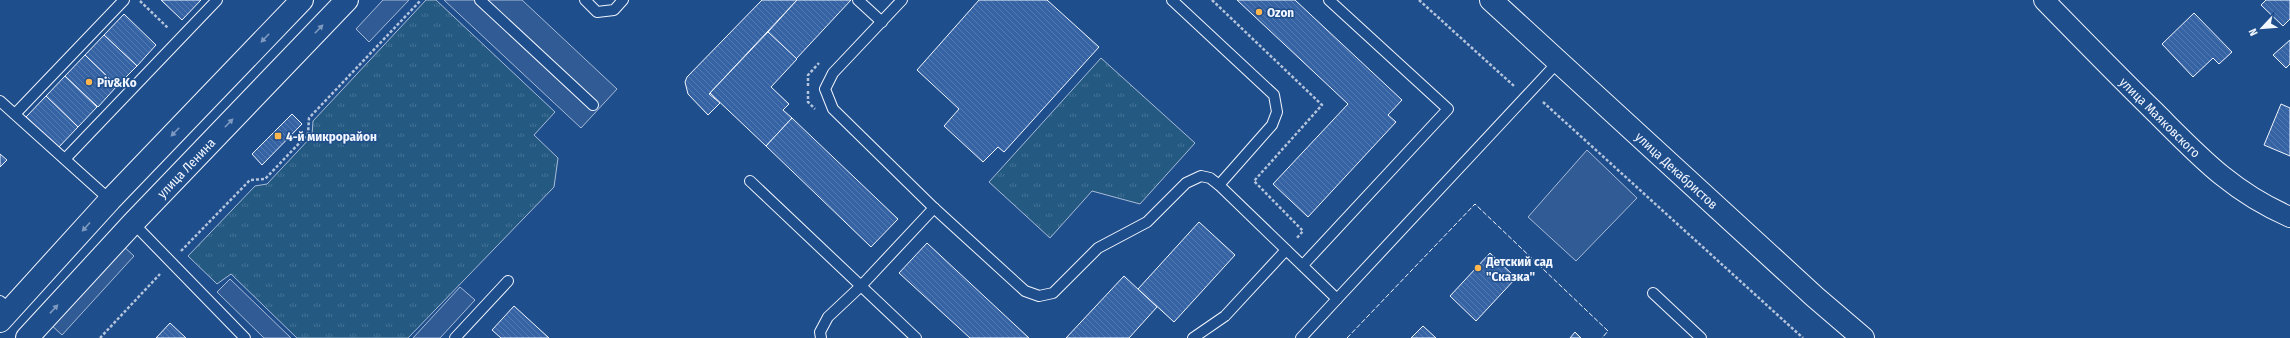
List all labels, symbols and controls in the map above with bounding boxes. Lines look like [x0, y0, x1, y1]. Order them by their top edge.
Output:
place label: Ozon [1267, 5, 1294, 20]
marker: Ozon [1254, 7, 1264, 17]
north arrow [2242, 8, 2282, 48]
one-way arrow [314, 25, 323, 34]
text: N [2246, 26, 2261, 38]
one-way arrow [260, 33, 270, 43]
place label: Piv&Ko [97, 75, 137, 90]
street label: улица Маяковского [2116, 75, 2203, 161]
marker: Piv&Ko [84, 77, 94, 87]
one-way arrow [224, 118, 234, 128]
one-way arrow [170, 127, 180, 137]
place label: 4-й микрорайон [286, 129, 377, 144]
street label: улица Декабристов [1632, 129, 1721, 212]
marker: 4-й микрорайон [273, 131, 283, 141]
street label: улица Ленина [154, 135, 218, 201]
one-way arrow [81, 222, 91, 232]
place label: Детский сад "Сказка" [1485, 254, 1553, 284]
marker: Детский сад "Сказка" [1473, 263, 1483, 273]
one-way arrow [49, 304, 58, 315]

